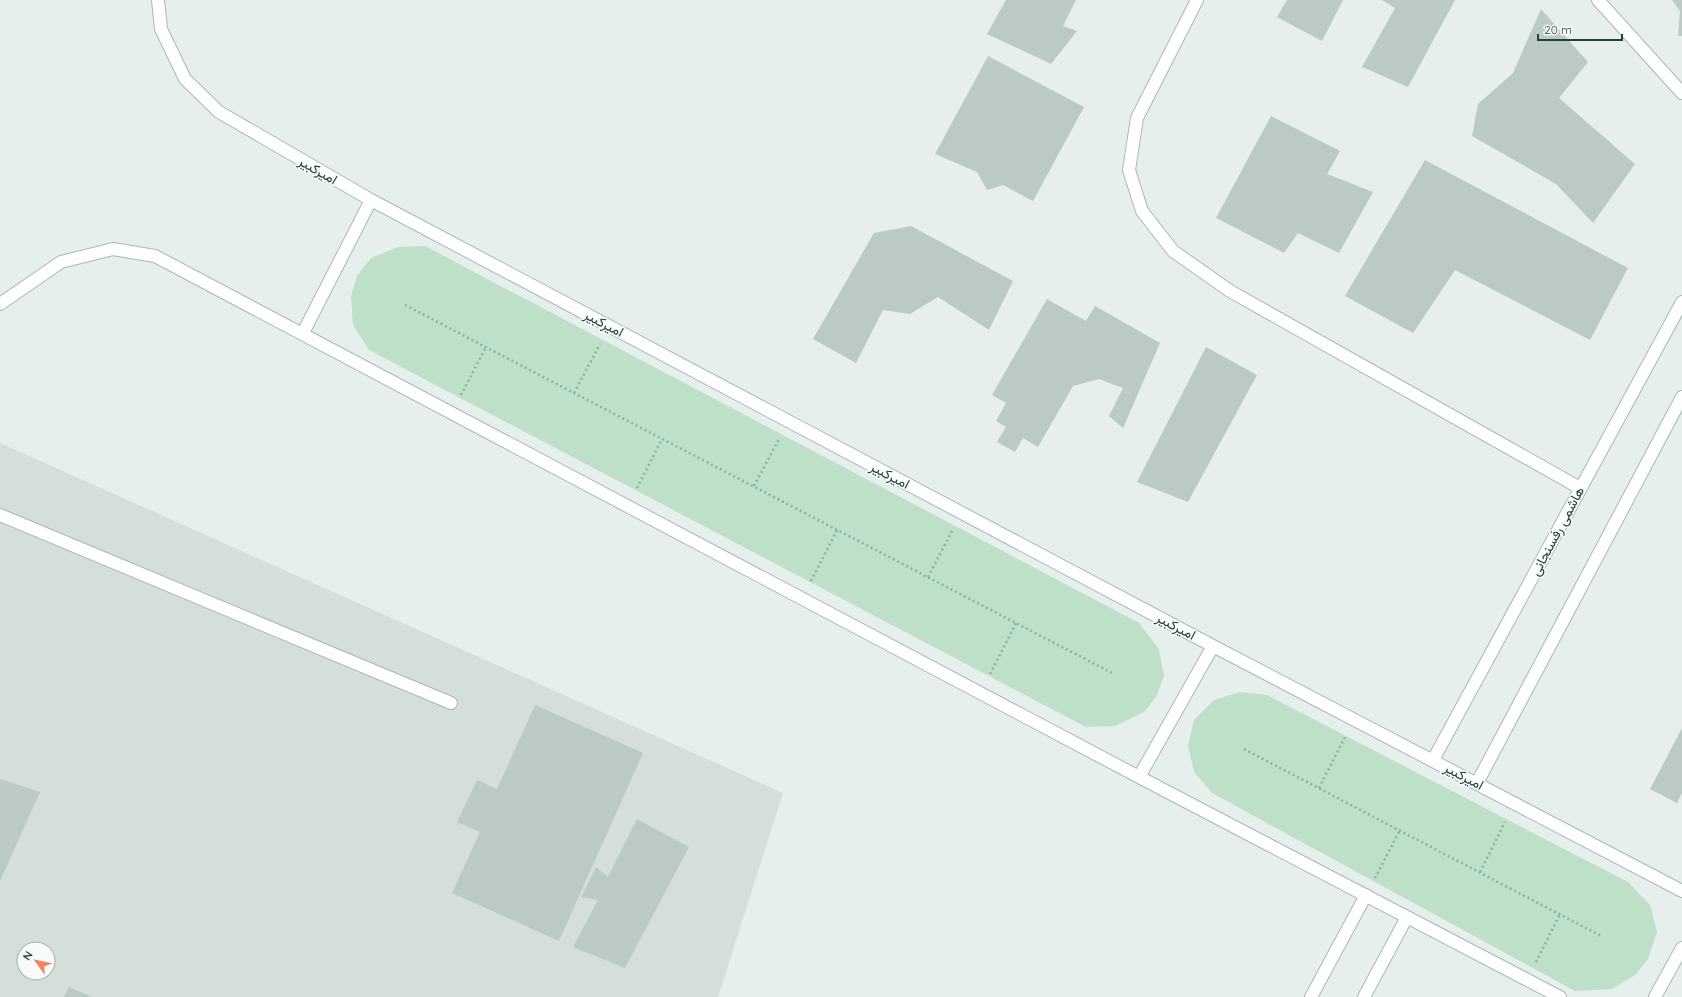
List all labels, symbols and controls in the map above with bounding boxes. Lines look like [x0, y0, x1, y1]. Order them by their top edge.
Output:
scale bar [1538, 16, 1622, 42]
text: 20 m [1544, 22, 1572, 37]
street label: امیرکبیر [294, 151, 341, 188]
street label: امیرکبیر [580, 305, 627, 341]
street label: امیرکبیر [866, 457, 913, 493]
street label: هاشمی رفسنجانی [1526, 483, 1588, 579]
street label: امیرکبیر [1152, 608, 1199, 644]
street label: امیرکبیر [1440, 758, 1487, 794]
north arrow [16, 941, 56, 981]
text: N [20, 948, 36, 963]

